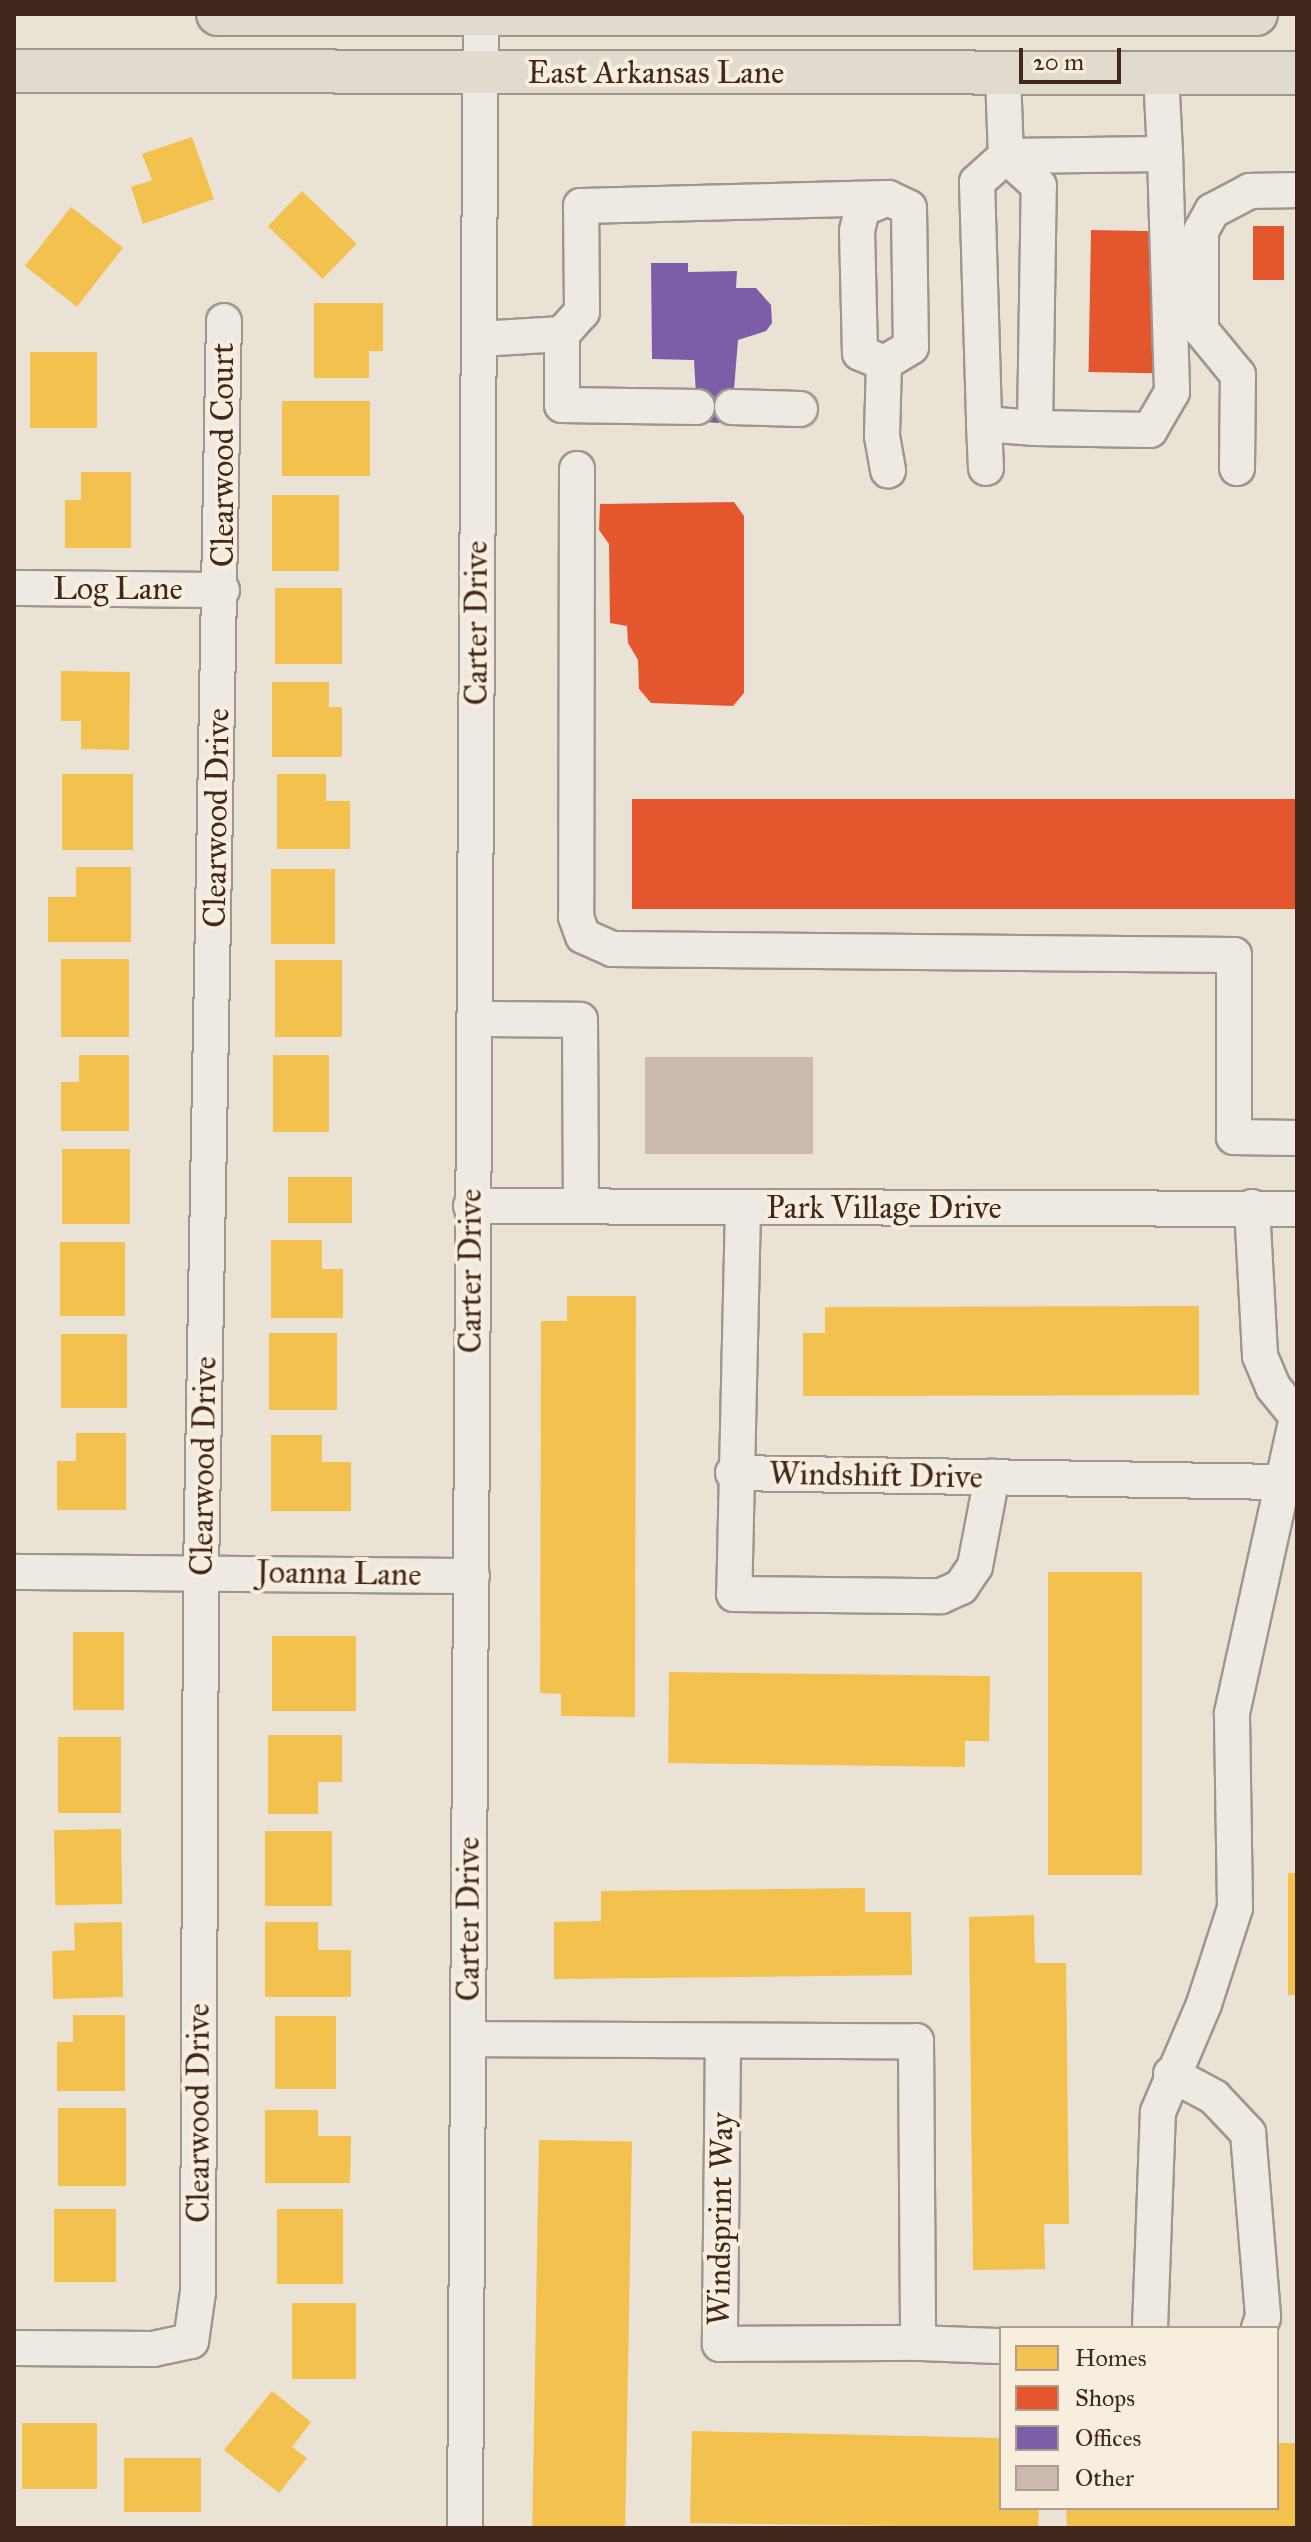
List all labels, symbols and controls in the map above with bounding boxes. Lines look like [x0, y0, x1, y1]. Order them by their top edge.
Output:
scale bar [1023, 32, 1125, 82]
text: 20 m [1033, 47, 1084, 77]
street label: East Arkansas Lane [528, 54, 784, 92]
street label: Clearwood Court [204, 343, 242, 567]
street label: Carter Drive [458, 541, 496, 705]
street label: Log Lane [53, 570, 183, 608]
street label: Clearwood Drive [196, 708, 238, 928]
street label: Carter Drive [452, 1189, 490, 1353]
street label: Park Village Drive [766, 1189, 1002, 1227]
street label: Clearwood Drive [183, 1356, 225, 1576]
street label: Windshift Drive [769, 1455, 983, 1497]
street label: Joanna Lane [256, 1553, 422, 1595]
street label: Carter Drive [450, 1837, 488, 2001]
street label: Clearwood Drive [180, 2003, 218, 2223]
street label: Windsprint Way [700, 2112, 742, 2326]
legend [999, 2326, 1279, 2510]
text: Homes [1075, 2343, 1147, 2373]
text: Shops [1075, 2383, 1135, 2413]
text: Offices [1075, 2423, 1141, 2453]
text: Other [1075, 2463, 1134, 2493]

